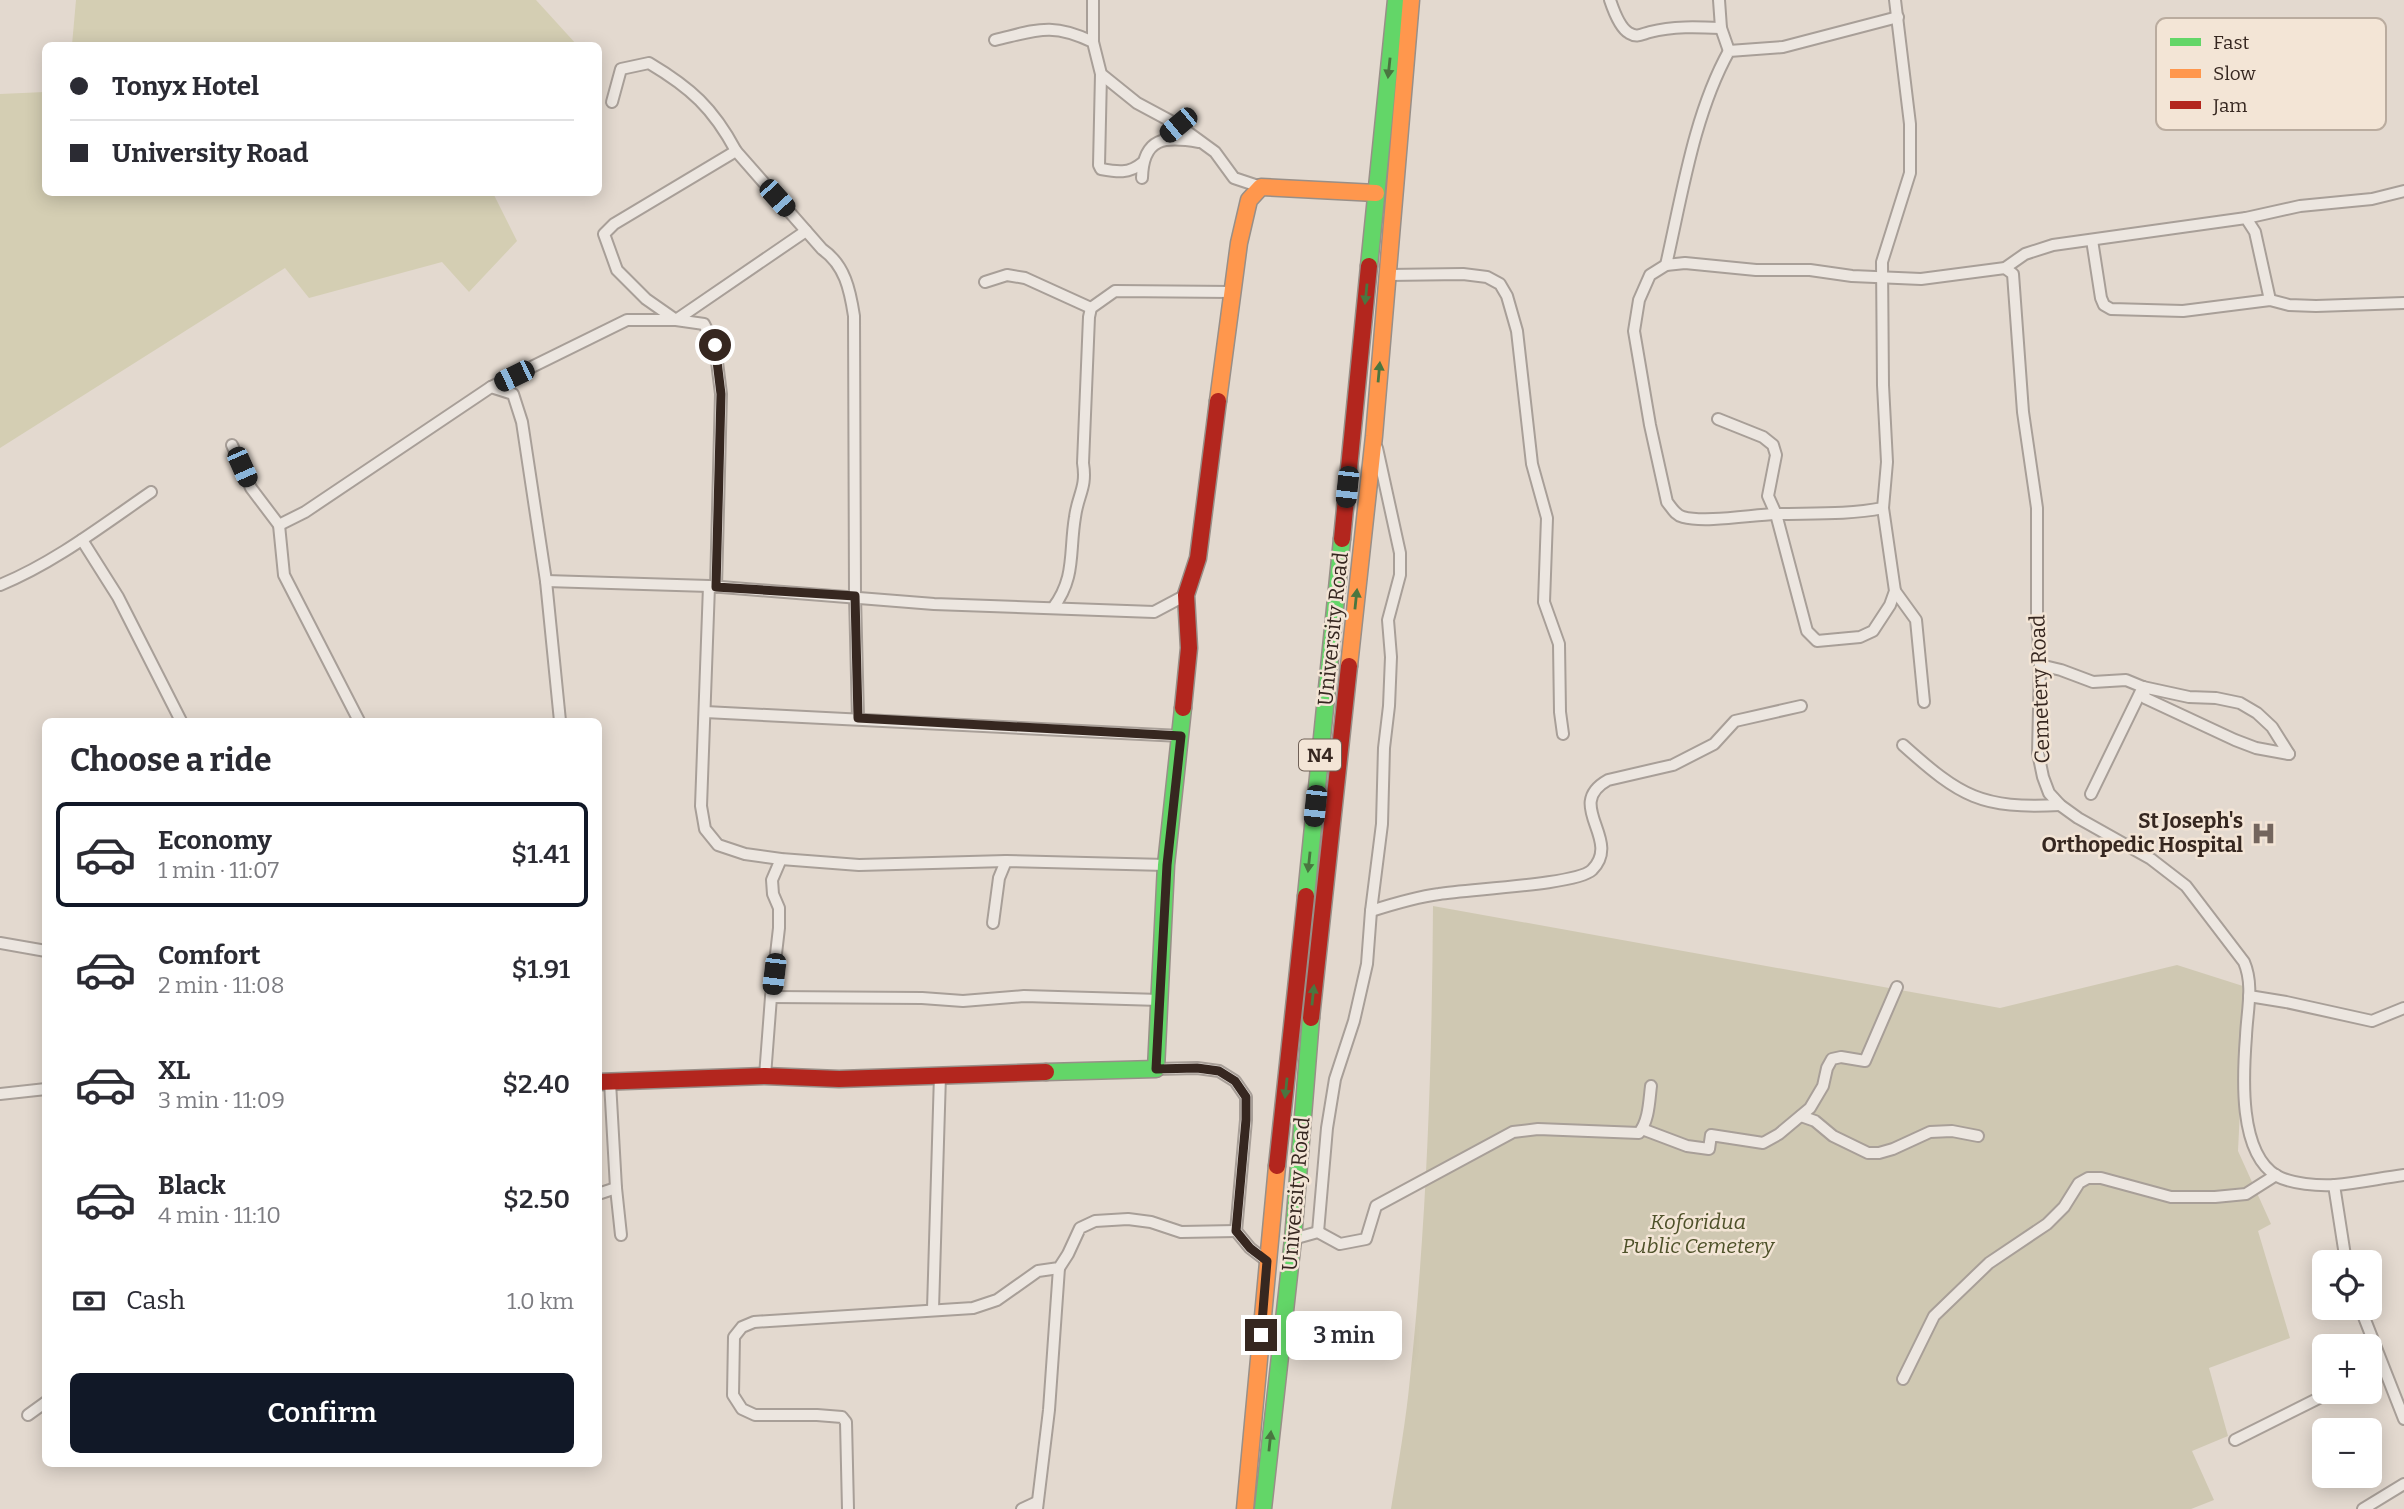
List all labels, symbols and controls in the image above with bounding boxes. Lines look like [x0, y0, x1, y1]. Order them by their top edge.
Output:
legend [2156, 18, 2386, 130]
text: Fast [2213, 31, 2250, 54]
one-way arrow [1383, 57, 1394, 79]
text: Slow [2213, 62, 2256, 85]
text: Tonyx Hotel [112, 71, 259, 102]
text: Jam [2212, 94, 2247, 117]
car [1156, 103, 1201, 147]
text: University Road [112, 138, 308, 169]
car [756, 175, 799, 221]
one-way arrow [1360, 283, 1371, 305]
route start [699, 329, 731, 361]
car [491, 357, 538, 395]
one-way arrow [1374, 361, 1385, 383]
car [224, 444, 261, 490]
car [1335, 465, 1360, 509]
street label: University Road [1312, 551, 1354, 707]
one-way arrow [1351, 587, 1362, 609]
street label: Cemetery Road [2024, 614, 2056, 764]
road number: N4 [1299, 740, 1341, 770]
text: Choose a ride [70, 741, 271, 779]
car [1303, 784, 1328, 828]
place label: St Joseph's Orthopedic Hospital [2042, 808, 2243, 858]
hospital icon: St Joseph's Orthopedic Hospital [2249, 819, 2277, 847]
icon: car [74, 823, 137, 886]
text: Economy [158, 825, 272, 856]
text: $1.41 [511, 839, 570, 870]
one-way arrow [1304, 851, 1315, 873]
text: 1 min · 11:07 [158, 856, 279, 884]
icon: car [74, 938, 137, 1001]
text: Comfort [158, 940, 261, 971]
car [762, 952, 787, 996]
text: $1.91 [511, 954, 570, 985]
text: 2 min · 11:08 [158, 971, 285, 999]
one-way arrow [1308, 984, 1319, 1006]
icon: car [74, 1053, 137, 1116]
text: XL [158, 1055, 190, 1086]
text: $2.40 [502, 1069, 570, 1100]
one-way arrow [1280, 1077, 1291, 1099]
text: 3 min · 11:09 [158, 1086, 285, 1114]
street label: University Road [1276, 1116, 1316, 1272]
icon: car [74, 1168, 137, 1231]
text: Black [158, 1170, 226, 1201]
text: $2.50 [503, 1184, 570, 1215]
text: 4 min · 11:10 [158, 1201, 281, 1229]
park label: Koforidua Public Cemetery [1622, 1209, 1775, 1259]
map controls [2312, 1250, 2382, 1488]
button: locate [2312, 1250, 2382, 1320]
icon: cash [70, 1282, 108, 1320]
text: Cash [126, 1285, 185, 1316]
text: 1.0 km [507, 1287, 574, 1315]
callout: 3 min [1286, 1310, 1401, 1360]
route end [1245, 1319, 1277, 1351]
text: 3 min [1313, 1321, 1375, 1349]
button: + [2312, 1334, 2382, 1404]
button: Confirm [70, 1373, 574, 1453]
button: − [2312, 1418, 2382, 1488]
one-way arrow [1264, 1430, 1275, 1452]

